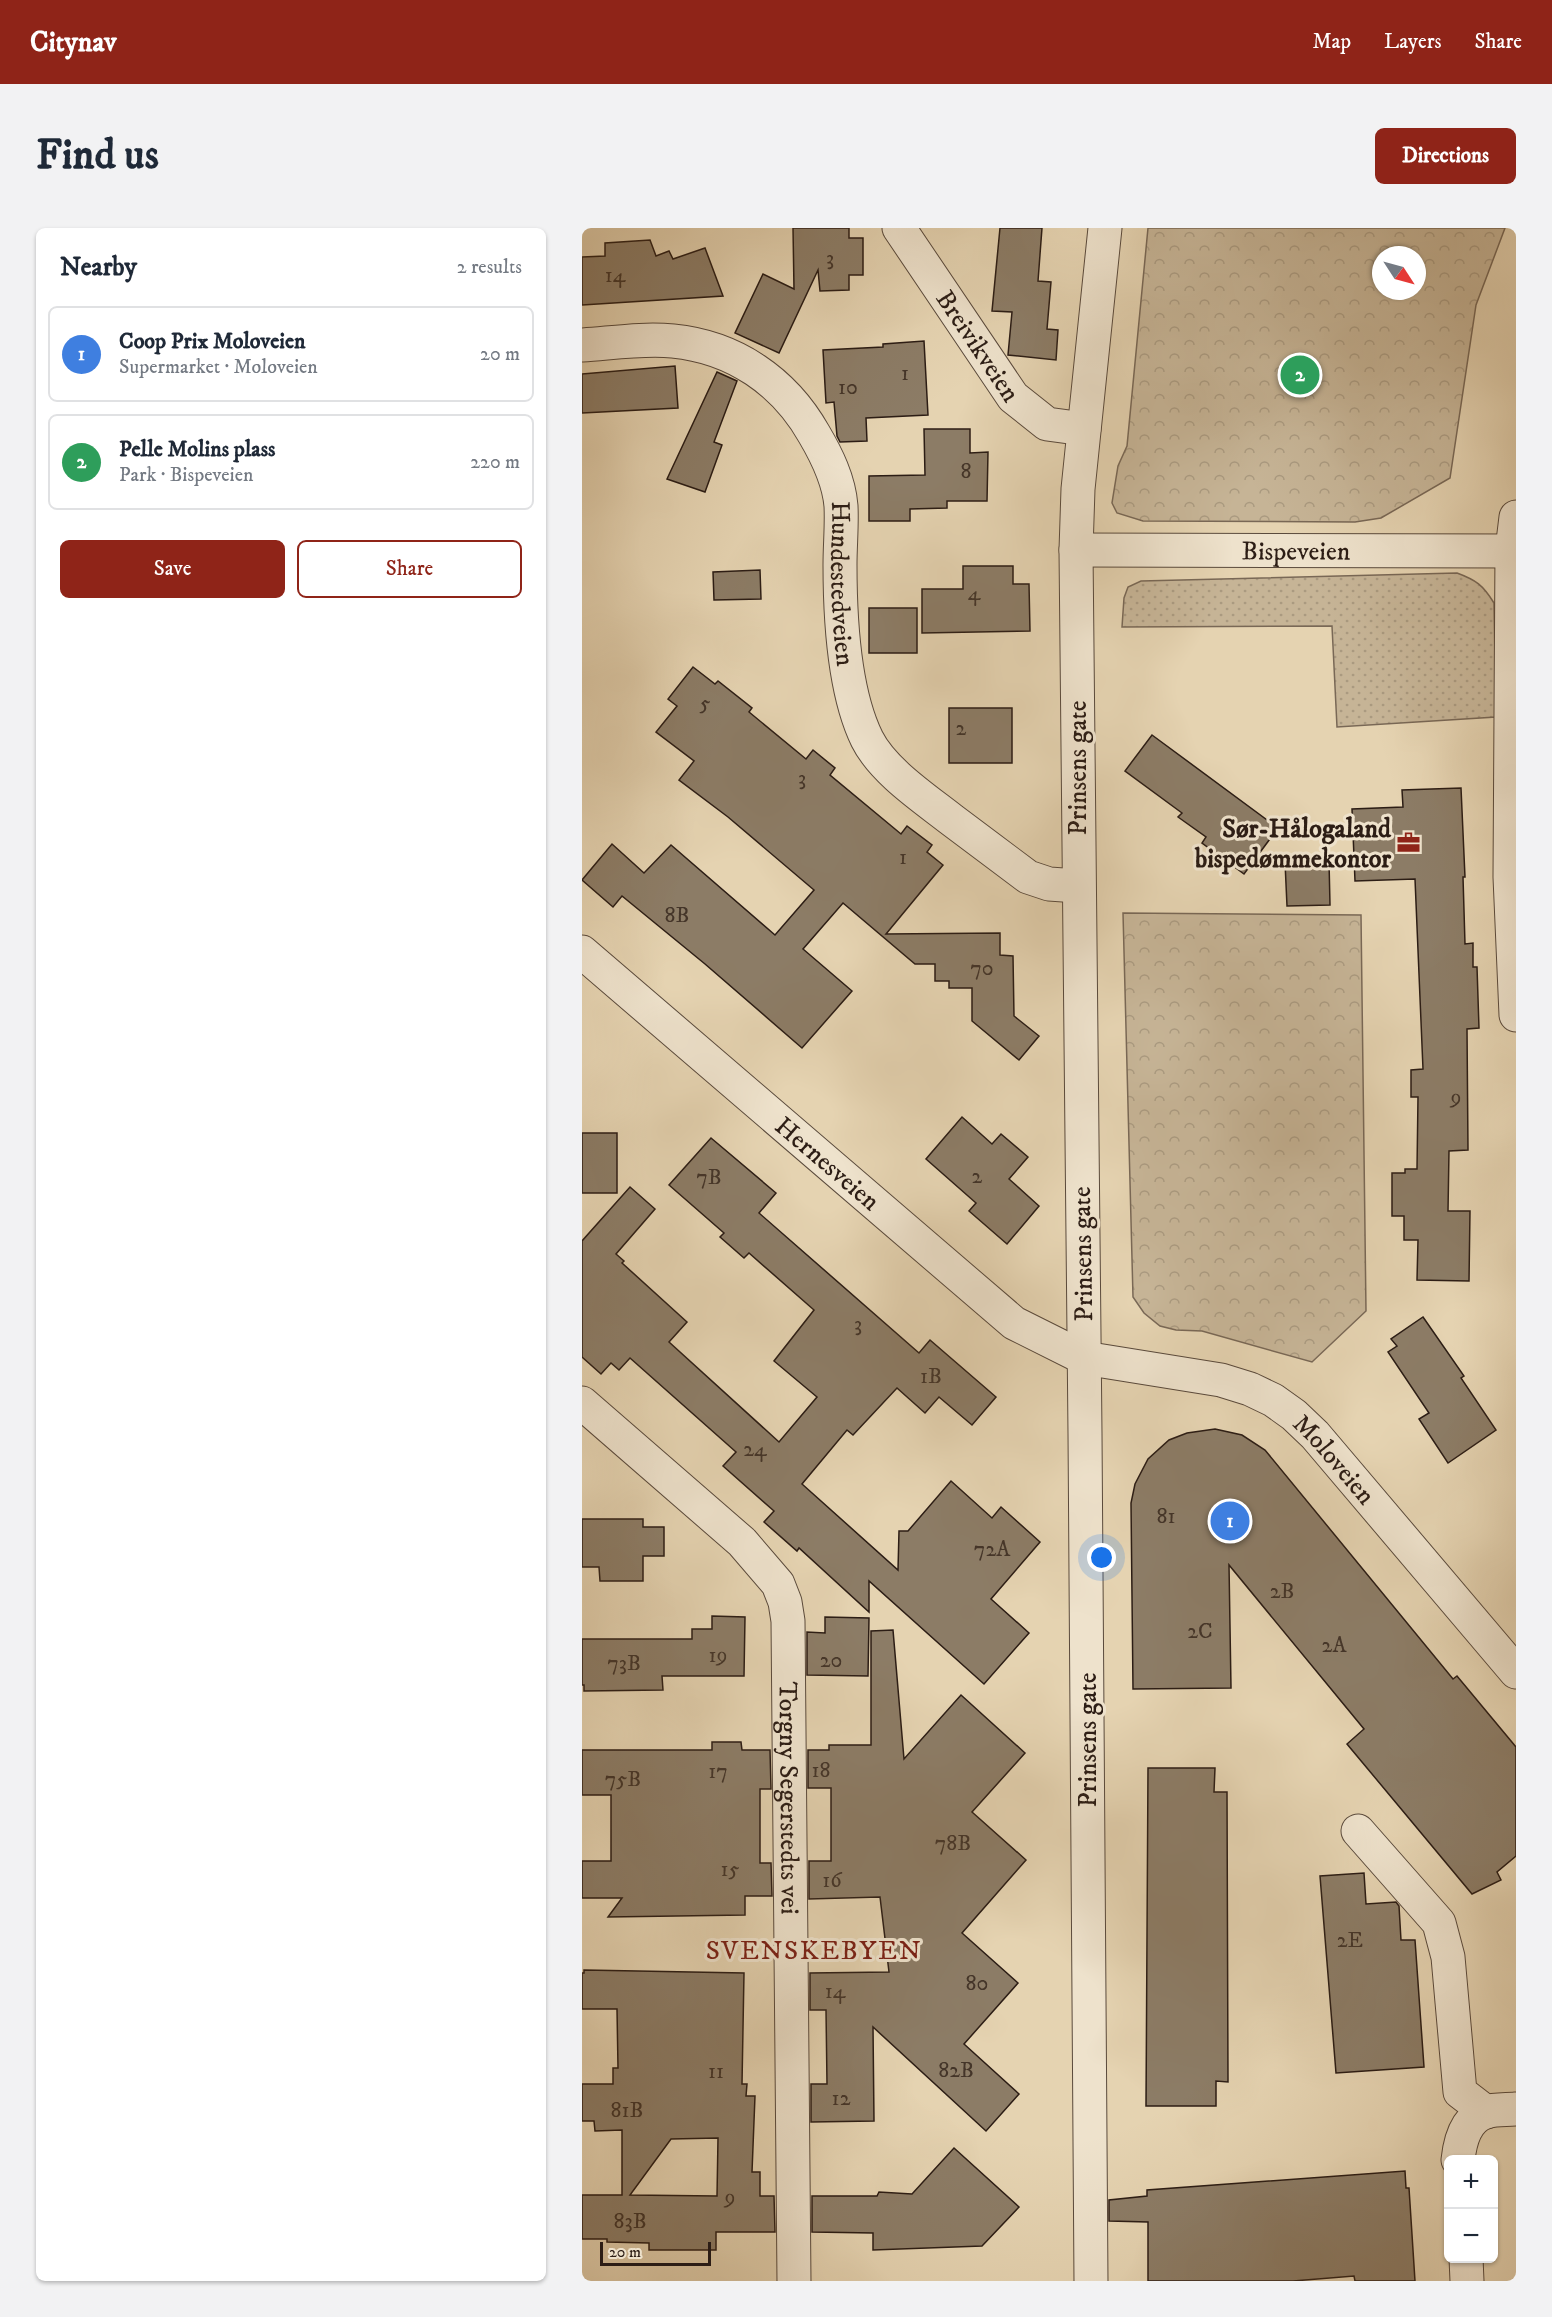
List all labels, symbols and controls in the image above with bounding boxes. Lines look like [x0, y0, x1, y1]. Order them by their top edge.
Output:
text: Citynav [30, 25, 117, 60]
text: Map [1312, 29, 1351, 55]
text: Layers [1384, 29, 1442, 55]
text: Share [1475, 29, 1522, 55]
button: Directions [1375, 128, 1516, 184]
text: Find us [36, 130, 159, 182]
house number: 3 [826, 245, 834, 272]
north arrow [1372, 246, 1426, 300]
text: Nearby [60, 251, 137, 284]
text: 2 results [457, 255, 522, 280]
house number: 14 [605, 262, 627, 289]
street label: Breivikveien [928, 284, 1027, 409]
text: Coop Prix Moloveien [119, 328, 306, 355]
text: 1 [78, 342, 85, 367]
text: 20 m [480, 342, 520, 367]
pin: 2 [1280, 352, 1320, 398]
text: Supermarket · Moloveien [119, 355, 318, 380]
house number: 1 [901, 360, 909, 387]
house number: 10 [838, 374, 858, 401]
text: Pelle Molins plass [119, 436, 275, 463]
text: 2 [77, 450, 86, 475]
text: 220 m [470, 450, 520, 475]
house number: 8 [960, 458, 972, 485]
text: Park · Bispeveien [119, 463, 253, 488]
street label: Hundestedveien [822, 501, 861, 669]
street label: Bispeveien [1242, 535, 1351, 569]
button: Save [60, 540, 285, 598]
button: Share [297, 540, 522, 598]
house number: 4 [968, 580, 982, 607]
house number: 5 [700, 690, 711, 717]
street label: Prinsens gate [1062, 700, 1095, 836]
house number: 2 [956, 715, 967, 742]
house number: 3 [798, 765, 806, 792]
place label: Sør-Hålogaland bispedømmekontor [1194, 813, 1392, 876]
office icon: Sør-Hålogaland bispedømmekontor [1396, 830, 1422, 856]
house number: 1 [899, 844, 907, 871]
house number: 8B [665, 902, 689, 929]
house number: 70 [970, 955, 994, 982]
house number: 9 [1450, 1084, 1461, 1111]
street label: Hernesveien [767, 1110, 886, 1219]
house number: 2 [972, 1163, 983, 1190]
house number: 7B [696, 1164, 722, 1191]
street label: Prinsens gate [1066, 1186, 1101, 1322]
house number: 3 [854, 1311, 862, 1338]
house number: 1B [920, 1363, 942, 1390]
street label: Moloveien [1285, 1408, 1382, 1512]
house number: 24 [743, 1436, 768, 1463]
pin: 1 [1210, 1498, 1250, 1544]
house number: 81 [1156, 1503, 1176, 1530]
house number: 72A [974, 1536, 1011, 1563]
your location [1087, 1543, 1116, 1572]
house number: 2B [1270, 1578, 1294, 1605]
house number: 2C [1187, 1618, 1213, 1645]
house number: 2A [1322, 1632, 1347, 1659]
house number: 19 [709, 1642, 728, 1669]
house number: 20 [820, 1647, 842, 1674]
house number: 73B [607, 1650, 641, 1677]
street label: Prinsens gate [1072, 1672, 1105, 1808]
street label: Torgny Segerstedts vei [771, 1682, 806, 1915]
house number: 18 [811, 1757, 831, 1784]
house number: 17 [708, 1758, 728, 1785]
house number: 75B [605, 1766, 641, 1793]
house number: 78B [935, 1830, 971, 1857]
house number: 15 [721, 1856, 740, 1883]
house number: 16 [822, 1867, 843, 1894]
house number: 2E [1337, 1927, 1363, 1954]
district label: SVENSKEBYEN [706, 1934, 922, 1968]
house number: 80 [966, 1970, 988, 1997]
house number: 14 [825, 1978, 847, 2005]
house number: 82B [938, 2057, 974, 2084]
house number: 11 [708, 2058, 724, 2085]
house number: 12 [832, 2085, 851, 2112]
house number: 81B [610, 2097, 644, 2124]
map controls [1444, 2155, 1498, 2263]
button: + [1444, 2155, 1498, 2209]
house number: 9 [724, 2184, 735, 2211]
house number: 83B [613, 2208, 647, 2235]
button: − [1444, 2209, 1498, 2263]
scale bar [600, 2239, 711, 2266]
text: 20 m [609, 2242, 641, 2262]

